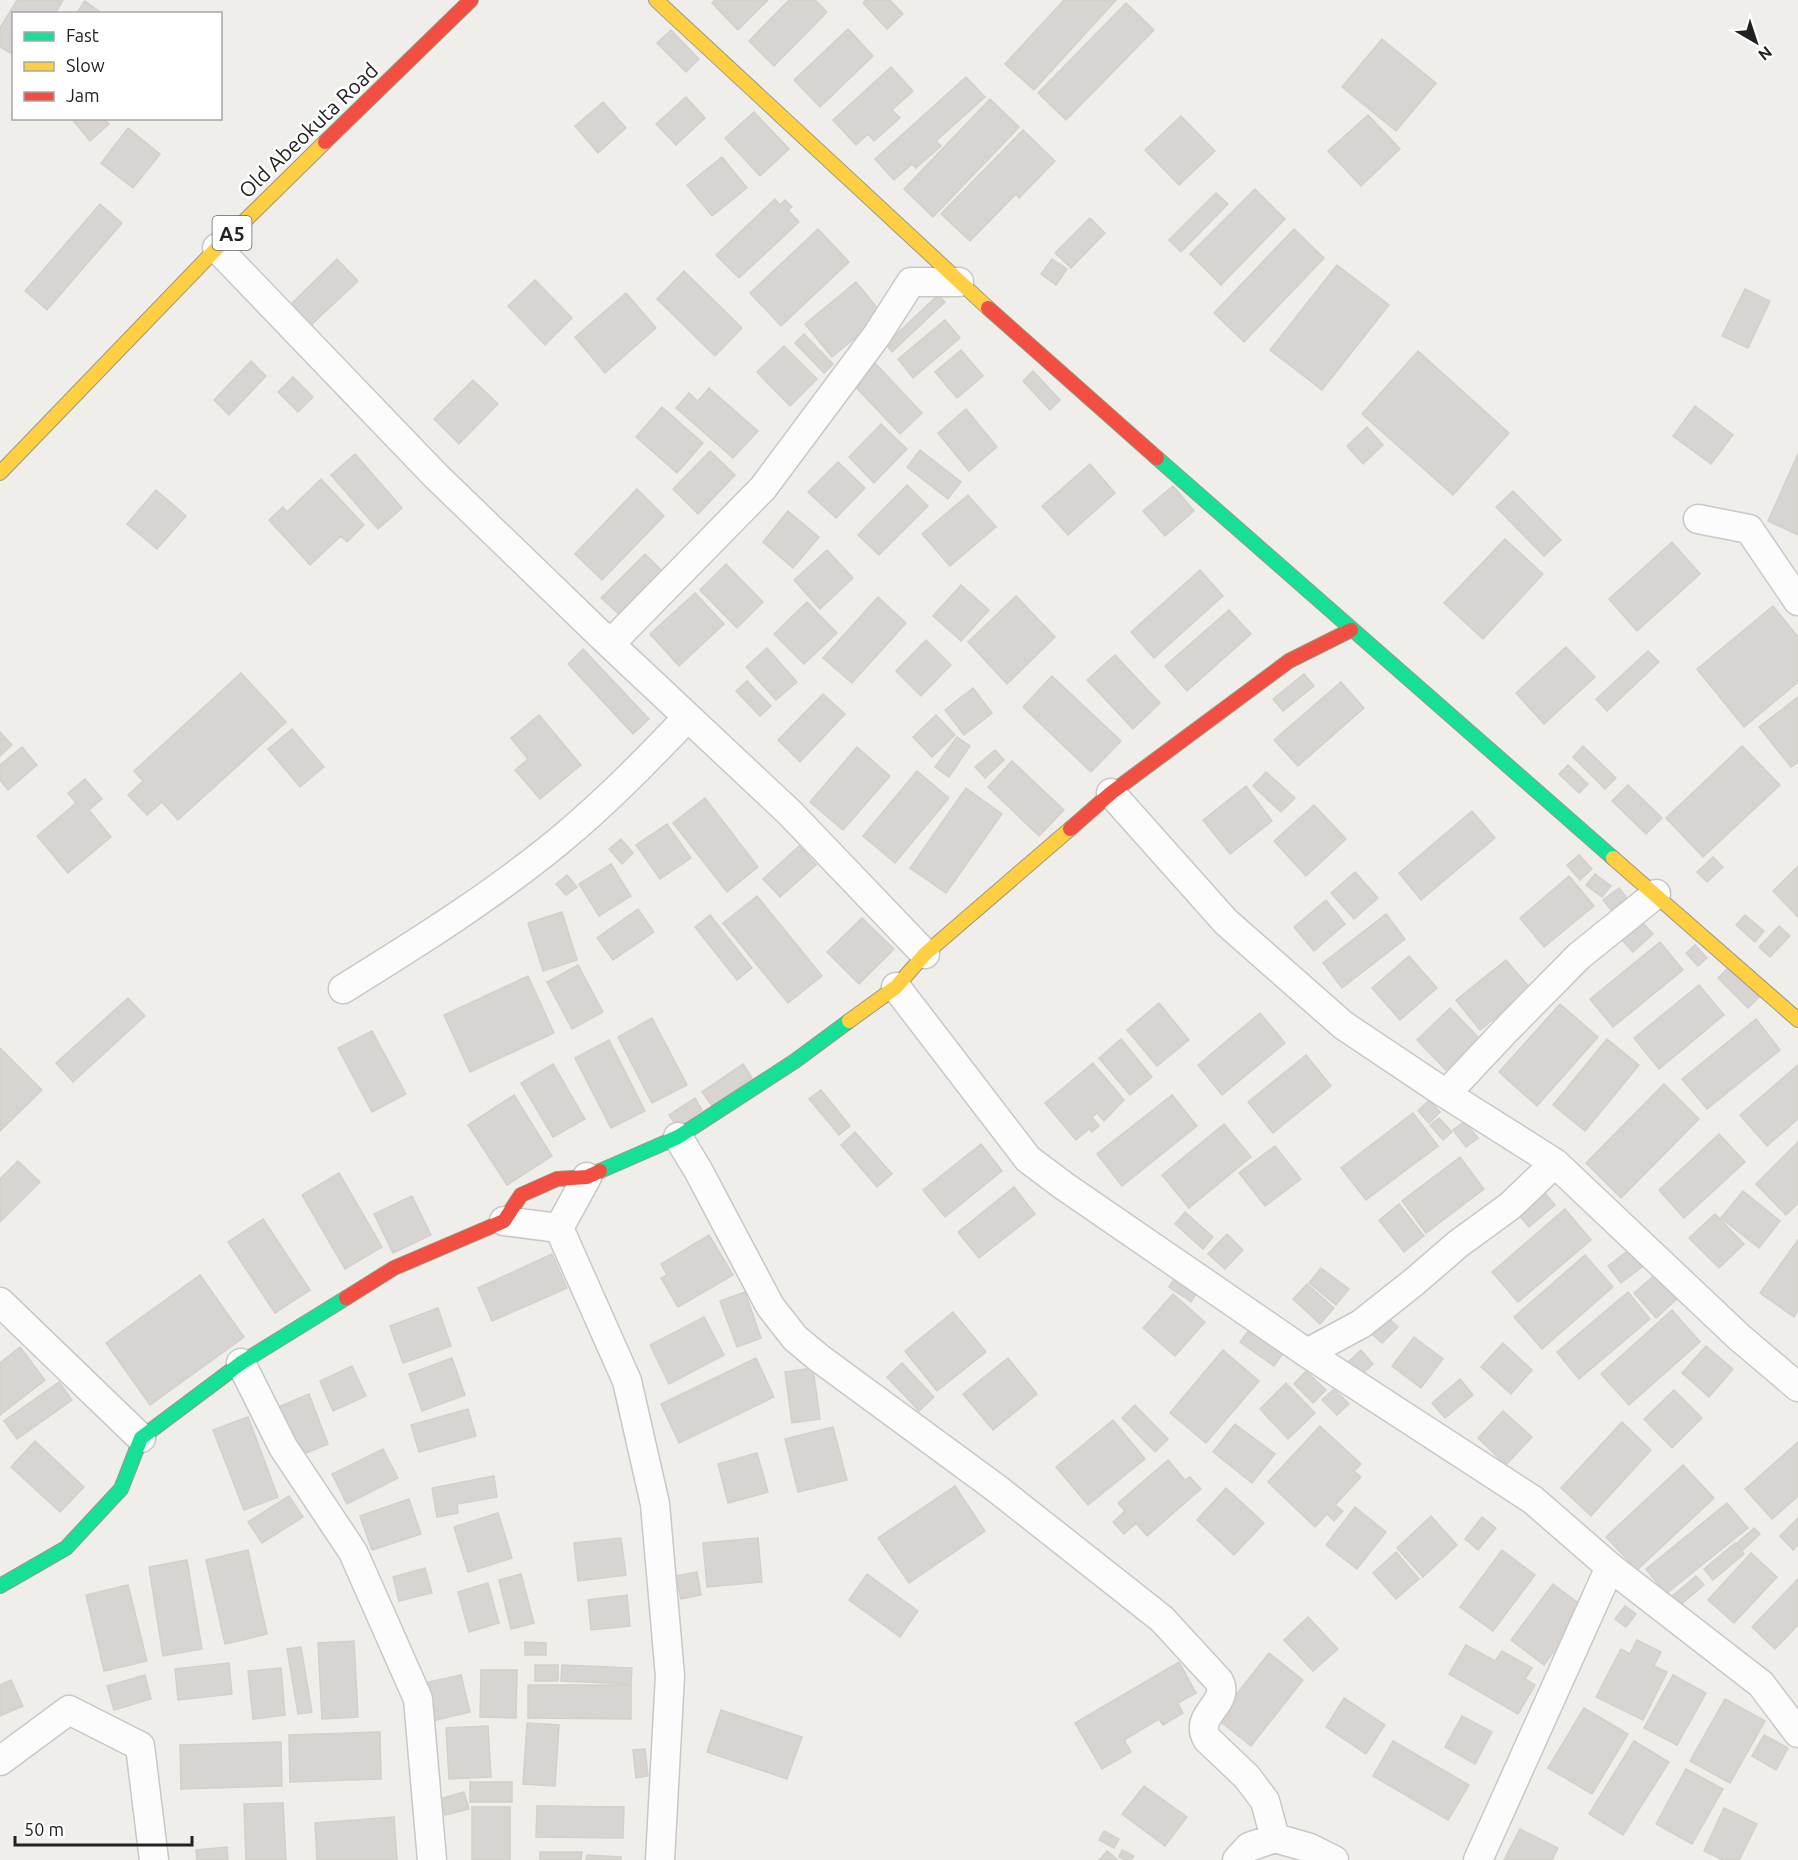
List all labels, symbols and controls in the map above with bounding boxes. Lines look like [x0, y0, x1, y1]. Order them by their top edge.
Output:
legend [12, 12, 222, 120]
north arrow [1726, 12, 1786, 72]
text: Fast [66, 25, 99, 45]
text: N [1755, 43, 1776, 64]
text: Slow [66, 55, 105, 75]
street label: Old Abeokuta Road [234, 58, 382, 202]
text: Jam [66, 85, 100, 105]
road number: A5 [212, 216, 252, 250]
scale bar [15, 1809, 192, 1847]
text: 50 m [24, 1819, 64, 1839]

